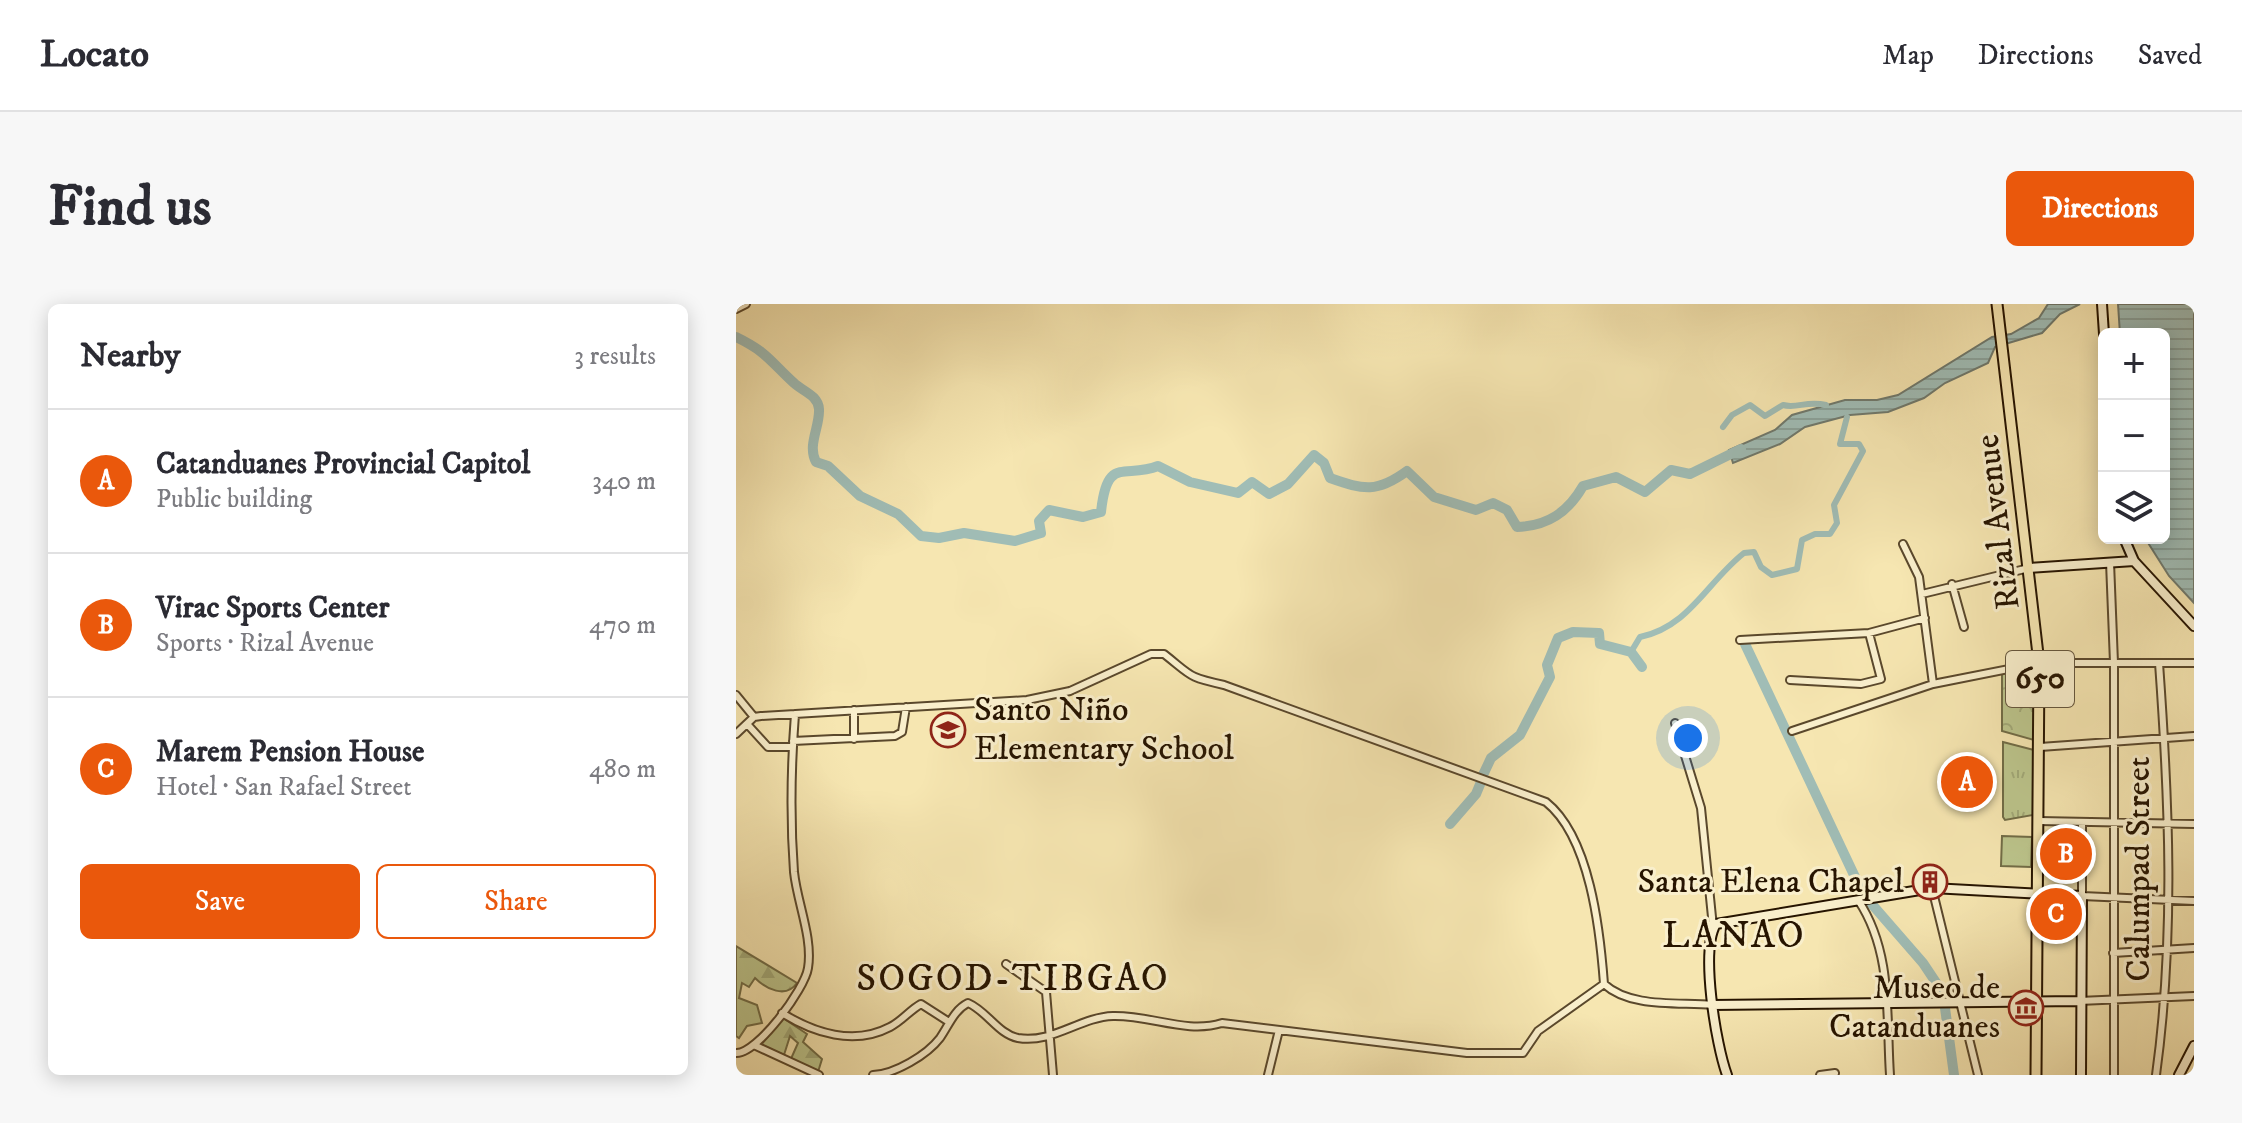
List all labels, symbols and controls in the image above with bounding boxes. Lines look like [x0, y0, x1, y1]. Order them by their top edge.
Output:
text: Locato [40, 31, 149, 79]
text: Map [1882, 38, 1934, 73]
text: Directions [1978, 38, 2094, 73]
text: Saved [2138, 38, 2202, 73]
button: Directions [2006, 171, 2194, 246]
text: Find us [48, 173, 212, 243]
map controls [2098, 328, 2170, 544]
button: + [2098, 328, 2170, 400]
text: Nearby [80, 335, 181, 377]
text: 3 results [574, 340, 656, 373]
button: − [2098, 400, 2170, 472]
street label: Rizal Avenue [1966, 432, 2030, 612]
text: Catanduanes Provincial Capitol [156, 446, 530, 483]
text: A [98, 465, 114, 498]
text: 340 m [592, 465, 656, 498]
button: layers [2098, 472, 2170, 544]
text: Public building [156, 483, 312, 516]
text: Virac Sports Center [156, 590, 389, 627]
text: B [98, 609, 114, 642]
text: 470 m [589, 609, 656, 642]
text: Sports · Rizal Avenue [156, 627, 374, 660]
road number: 650 [2006, 651, 2074, 707]
place label: Santo Niño Elementary School [974, 689, 1235, 770]
school or university icon: Santo Niño Elementary School [929, 711, 967, 749]
your location [1668, 718, 1708, 758]
text: Marem Pension House [156, 734, 425, 771]
pin: A [1941, 752, 1993, 812]
text: C [97, 753, 115, 786]
text: 480 m [589, 753, 656, 786]
street label: Calumpad Street [2118, 756, 2160, 982]
text: Hotel · San Rafael Street [156, 771, 412, 804]
pin: B [2040, 824, 2092, 884]
place label: Santa Elena Chapel [1638, 861, 1905, 903]
building icon: Santa Elena Chapel [1911, 863, 1949, 901]
button: Save [80, 864, 360, 939]
button: Share [376, 864, 656, 939]
pin: C [2030, 884, 2082, 944]
district label: LANAO [1662, 912, 1806, 960]
district label: SOGOD-TIBGAO [856, 955, 1170, 1003]
place label: Museo de Catanduanes [1829, 967, 2000, 1048]
museum icon: Museo de Catanduanes [2007, 989, 2045, 1027]

